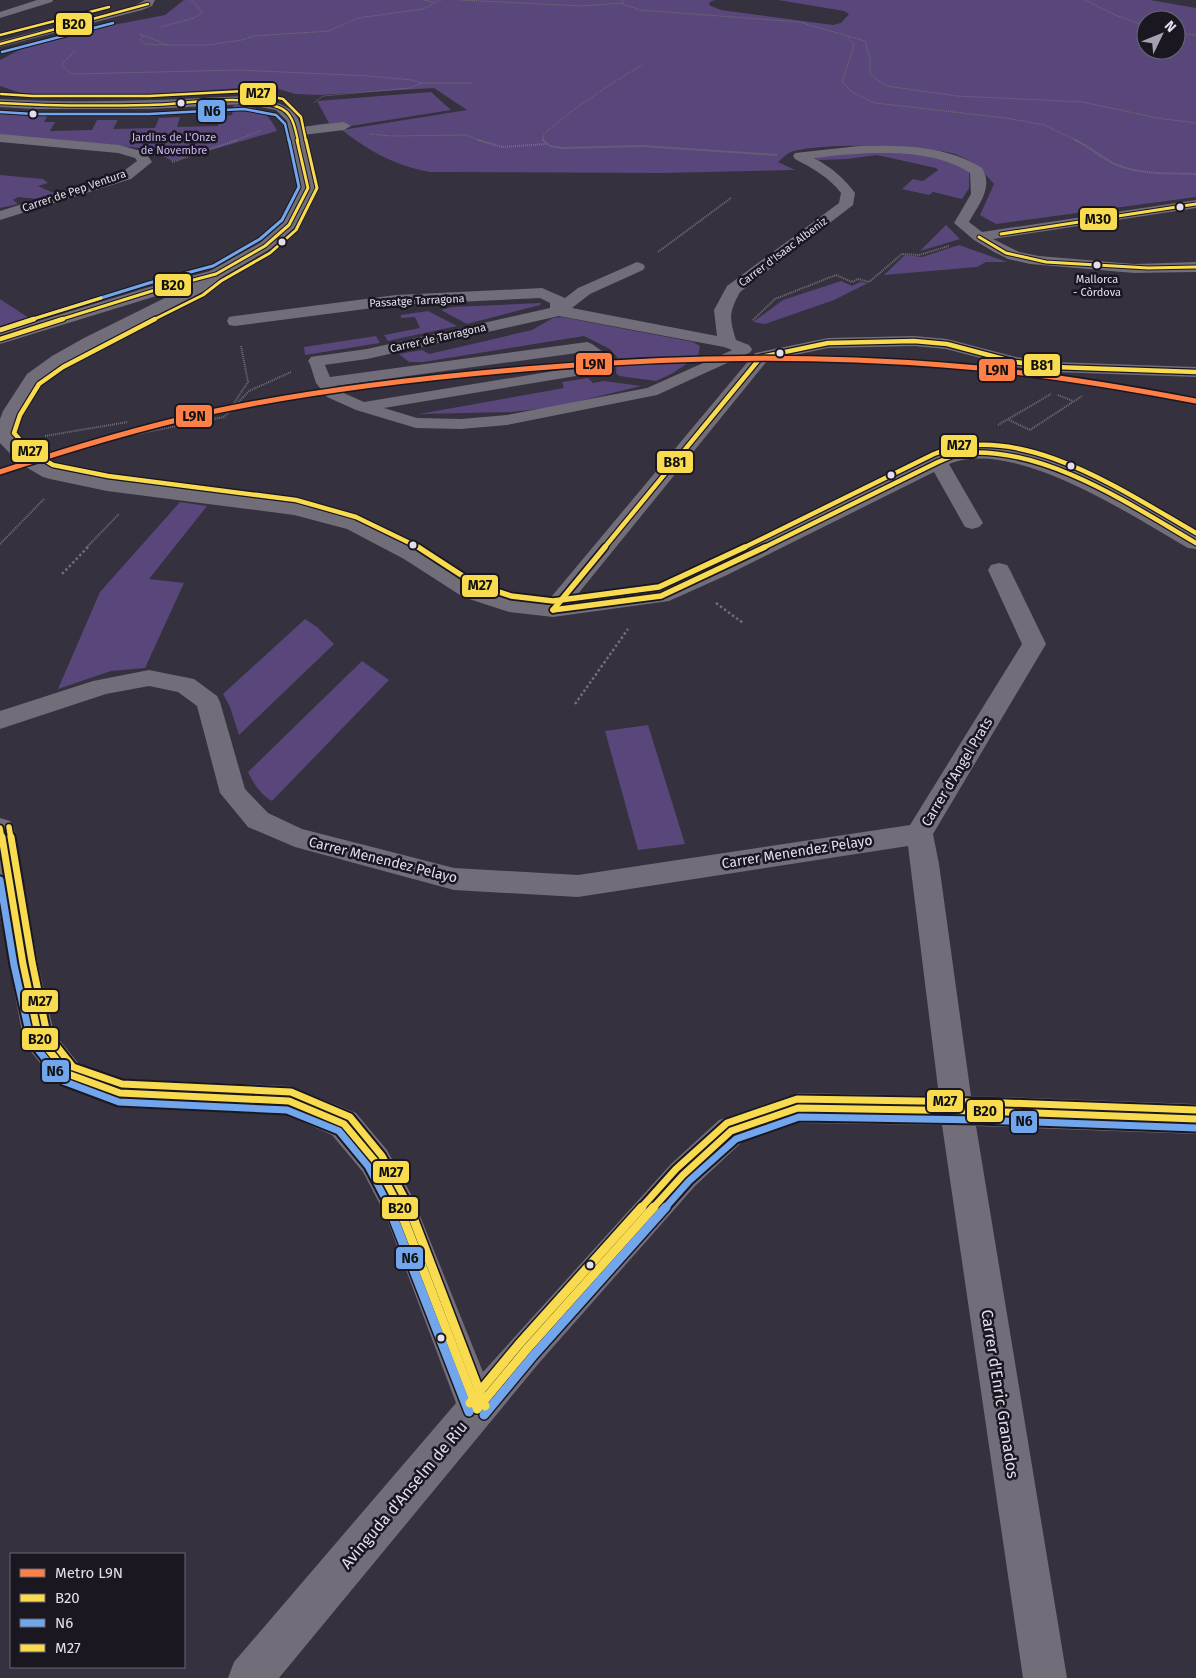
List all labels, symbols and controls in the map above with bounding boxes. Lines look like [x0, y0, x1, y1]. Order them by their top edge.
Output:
north arrow [1136, 10, 1186, 60]
line badge: B20 [55, 12, 93, 36]
text: B20 [62, 16, 86, 33]
text: N [1161, 17, 1180, 36]
line badge: M27 [239, 82, 277, 106]
text: M27 [246, 85, 271, 102]
unlabelled marker [176, 98, 186, 108]
line badge: N6 [197, 99, 226, 123]
text: N6 [203, 103, 221, 120]
unlabelled marker [28, 109, 38, 119]
park label: Jardins de L'Onze de Novembre [132, 131, 216, 157]
street label: Carrer de Pep Ventura [20, 167, 128, 215]
unlabelled marker [1175, 202, 1185, 212]
line badge: M30 [1079, 207, 1118, 231]
text: M30 [1085, 211, 1111, 228]
street label: Carrer d'Isaac Albeniz [736, 214, 830, 289]
unlabelled marker [277, 237, 287, 247]
marker: Mallorca - Còrdova [1092, 260, 1102, 270]
line badge: B20 [154, 273, 192, 297]
place label: Mallorca - Còrdova [1073, 273, 1121, 299]
text: B20 [161, 277, 185, 294]
street label: Passatge Tarragona [369, 292, 465, 310]
street label: Carrer de Tarragona [389, 321, 487, 355]
unlabelled marker [775, 348, 785, 358]
line badge: L9N [575, 352, 613, 376]
line badge: B81 [1023, 353, 1061, 377]
text: L9N [582, 356, 606, 373]
text: B81 [1031, 357, 1053, 374]
line badge: L9N [978, 358, 1016, 382]
text: L9N [985, 362, 1009, 379]
line badge: L9N [175, 404, 213, 428]
text: L9N [182, 408, 206, 425]
line badge: M27 [940, 434, 978, 458]
text: M27 [947, 437, 972, 454]
line badge: M27 [11, 439, 49, 463]
text: M27 [18, 443, 43, 460]
line badge: B81 [656, 450, 694, 474]
text: B81 [664, 454, 686, 471]
unlabelled marker [1066, 461, 1076, 471]
unlabelled marker [886, 470, 896, 480]
unlabelled marker [408, 540, 418, 550]
line badge: M27 [461, 574, 499, 598]
text: M27 [468, 577, 493, 594]
street label: Carrer d'Angel Prats [918, 714, 996, 830]
street label: Carrer Menendez Pelayo [720, 832, 874, 872]
street label: Carrer Menendez Pelayo [307, 833, 459, 887]
line badge: M27 [21, 989, 59, 1013]
text: M27 [28, 993, 53, 1010]
line badge: B20 [21, 1027, 59, 1051]
text: B20 [28, 1031, 52, 1048]
line badge: N6 [41, 1059, 70, 1083]
text: N6 [46, 1063, 64, 1080]
line badge: M27 [926, 1089, 964, 1113]
text: M27 [933, 1093, 958, 1110]
line badge: B20 [966, 1099, 1004, 1123]
text: B20 [973, 1103, 997, 1120]
line badge: N6 [1010, 1110, 1038, 1134]
text: N6 [1015, 1113, 1033, 1130]
line badge: M27 [372, 1160, 410, 1184]
text: M27 [379, 1164, 404, 1181]
line badge: B20 [381, 1196, 419, 1220]
text: B20 [388, 1200, 412, 1217]
line badge: N6 [395, 1246, 424, 1270]
text: N6 [401, 1250, 419, 1267]
unlabelled marker [585, 1260, 595, 1270]
street label: Carrer d'Enric Granados [977, 1308, 1023, 1480]
unlabelled marker [436, 1333, 446, 1343]
street label: Avinguda d'Anselm de Riu [337, 1417, 471, 1573]
legend [10, 1553, 185, 1668]
text: Metro L9N [55, 1564, 123, 1582]
text: B20 [55, 1589, 80, 1607]
text: N6 [55, 1614, 73, 1632]
text: M27 [55, 1639, 81, 1657]

